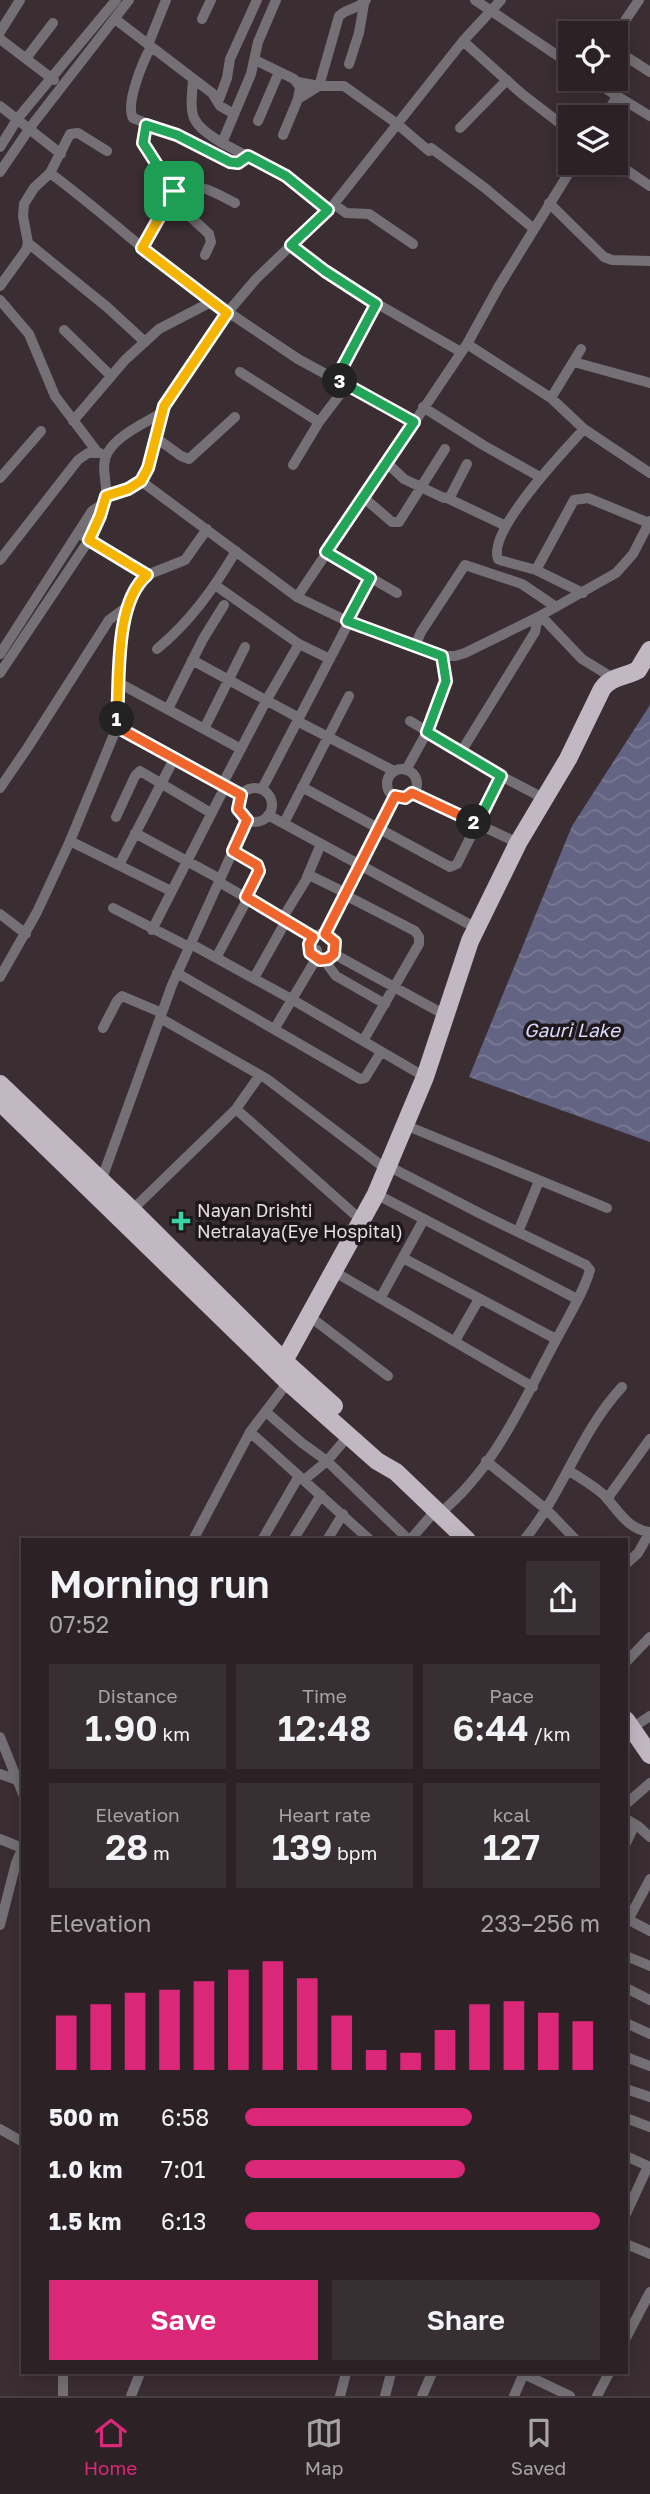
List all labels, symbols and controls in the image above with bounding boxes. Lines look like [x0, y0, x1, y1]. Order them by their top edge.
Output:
map controls [558, 21, 628, 175]
button: locate [558, 21, 628, 91]
button: layers [558, 105, 628, 175]
pin [144, 161, 204, 221]
icon: arrive [155, 172, 193, 210]
pin: 3 [322, 364, 358, 398]
text: 3 [334, 369, 345, 392]
pin: 1 [100, 702, 134, 736]
text: 1 [112, 707, 121, 730]
pin: 2 [456, 804, 491, 840]
text: 2 [468, 810, 479, 833]
water label: Gauri Lake [524, 1018, 622, 1041]
place label: Nayan Drishti Netralaya(Eye Hospital) [197, 1199, 403, 1242]
marker: Nayan Drishti Netralaya(Eye Hospital) [171, 1211, 191, 1231]
text: Morning run [49, 1561, 270, 1606]
button: share [526, 1561, 600, 1635]
text: 07:52 [49, 1610, 109, 1638]
text: Distance [98, 1684, 177, 1707]
text: Time [302, 1684, 347, 1707]
text: Pace [489, 1684, 534, 1707]
text: 1.90 [85, 1707, 158, 1749]
text: 12:48 [278, 1707, 371, 1749]
text: 6:44 [452, 1707, 529, 1749]
text: km [158, 1722, 190, 1745]
text: /km [529, 1722, 571, 1745]
text: Elevation [95, 1803, 180, 1826]
text: Heart rate [278, 1803, 371, 1826]
text: kcal [493, 1803, 530, 1826]
text: 28 [105, 1826, 148, 1868]
text: 139 [272, 1826, 332, 1868]
text: 127 [483, 1826, 540, 1868]
text: m [148, 1841, 170, 1864]
text: bpm [332, 1841, 377, 1864]
text: Elevation [49, 1909, 151, 1937]
text: 233–256 m [481, 1909, 600, 1937]
text: 500 m [49, 2103, 119, 2131]
text: 6:58 [161, 2103, 209, 2131]
text: 1.0 km [49, 2155, 122, 2183]
text: 7:01 [161, 2155, 206, 2183]
text: 1.5 km [49, 2207, 121, 2235]
text: 6:13 [161, 2207, 206, 2235]
button: Save [49, 2280, 318, 2360]
button: Share [332, 2280, 600, 2360]
tab: Home [84, 2414, 137, 2479]
tab: Map [305, 2414, 343, 2479]
tab: Saved [511, 2414, 566, 2479]

